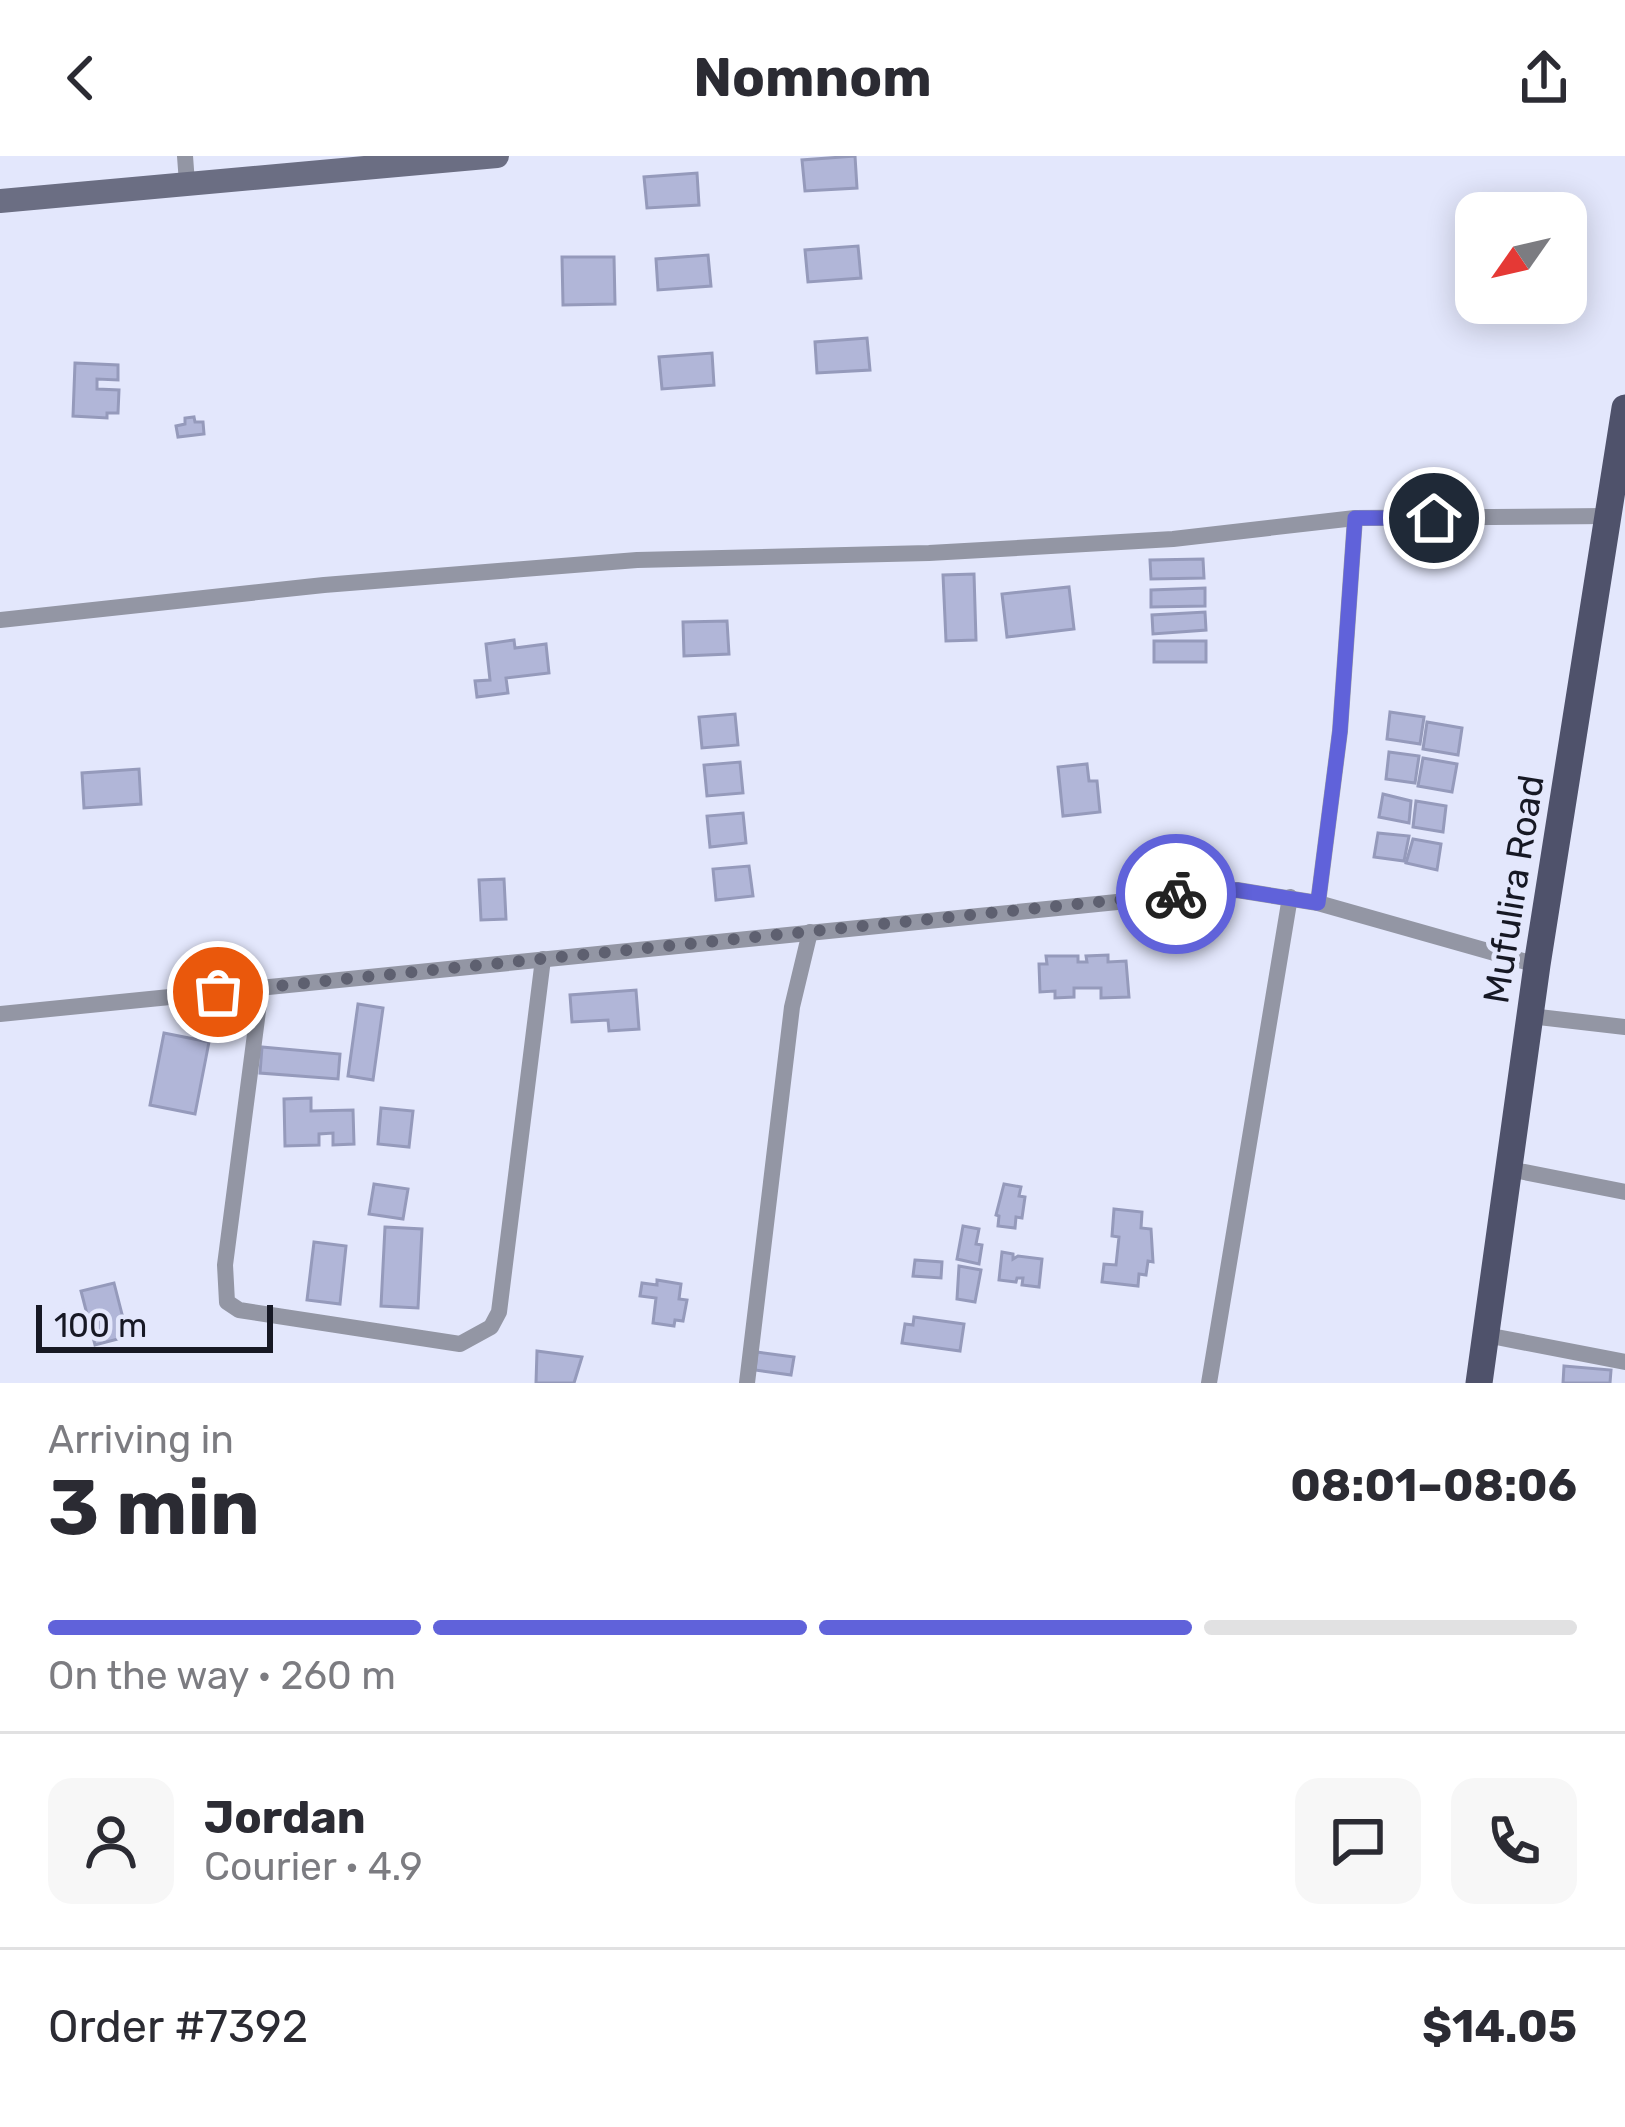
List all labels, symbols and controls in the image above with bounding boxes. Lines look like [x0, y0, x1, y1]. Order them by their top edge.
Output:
icon: back [48, 45, 114, 111]
icon: share [1511, 45, 1577, 111]
text: Nomnom [693, 46, 932, 110]
north arrow [1455, 192, 1587, 324]
map controls [1455, 192, 1587, 324]
pin [1383, 467, 1485, 569]
icon: home [1401, 485, 1467, 551]
street label: Mufulira Road [1474, 772, 1553, 1006]
courier [1116, 834, 1236, 954]
icon: bike [1143, 861, 1209, 927]
pin [167, 941, 269, 1043]
icon: bag [185, 959, 251, 1025]
scale bar [36, 1299, 273, 1352]
text: 100 m [54, 1306, 147, 1345]
text: Arriving in [48, 1417, 234, 1463]
text: 08:01–08:06 [1290, 1459, 1577, 1512]
text: 3 min [48, 1461, 260, 1554]
text: On the way · 260 m [48, 1653, 396, 1699]
button: person [48, 1778, 174, 1904]
button: chat [1295, 1778, 1421, 1904]
button: phone [1451, 1778, 1577, 1904]
text: Jordan [204, 1791, 366, 1844]
text: Courier · 4.9 [204, 1844, 423, 1890]
text: Order #7392 [48, 2000, 308, 2053]
text: $14.05 [1422, 2000, 1577, 2053]

